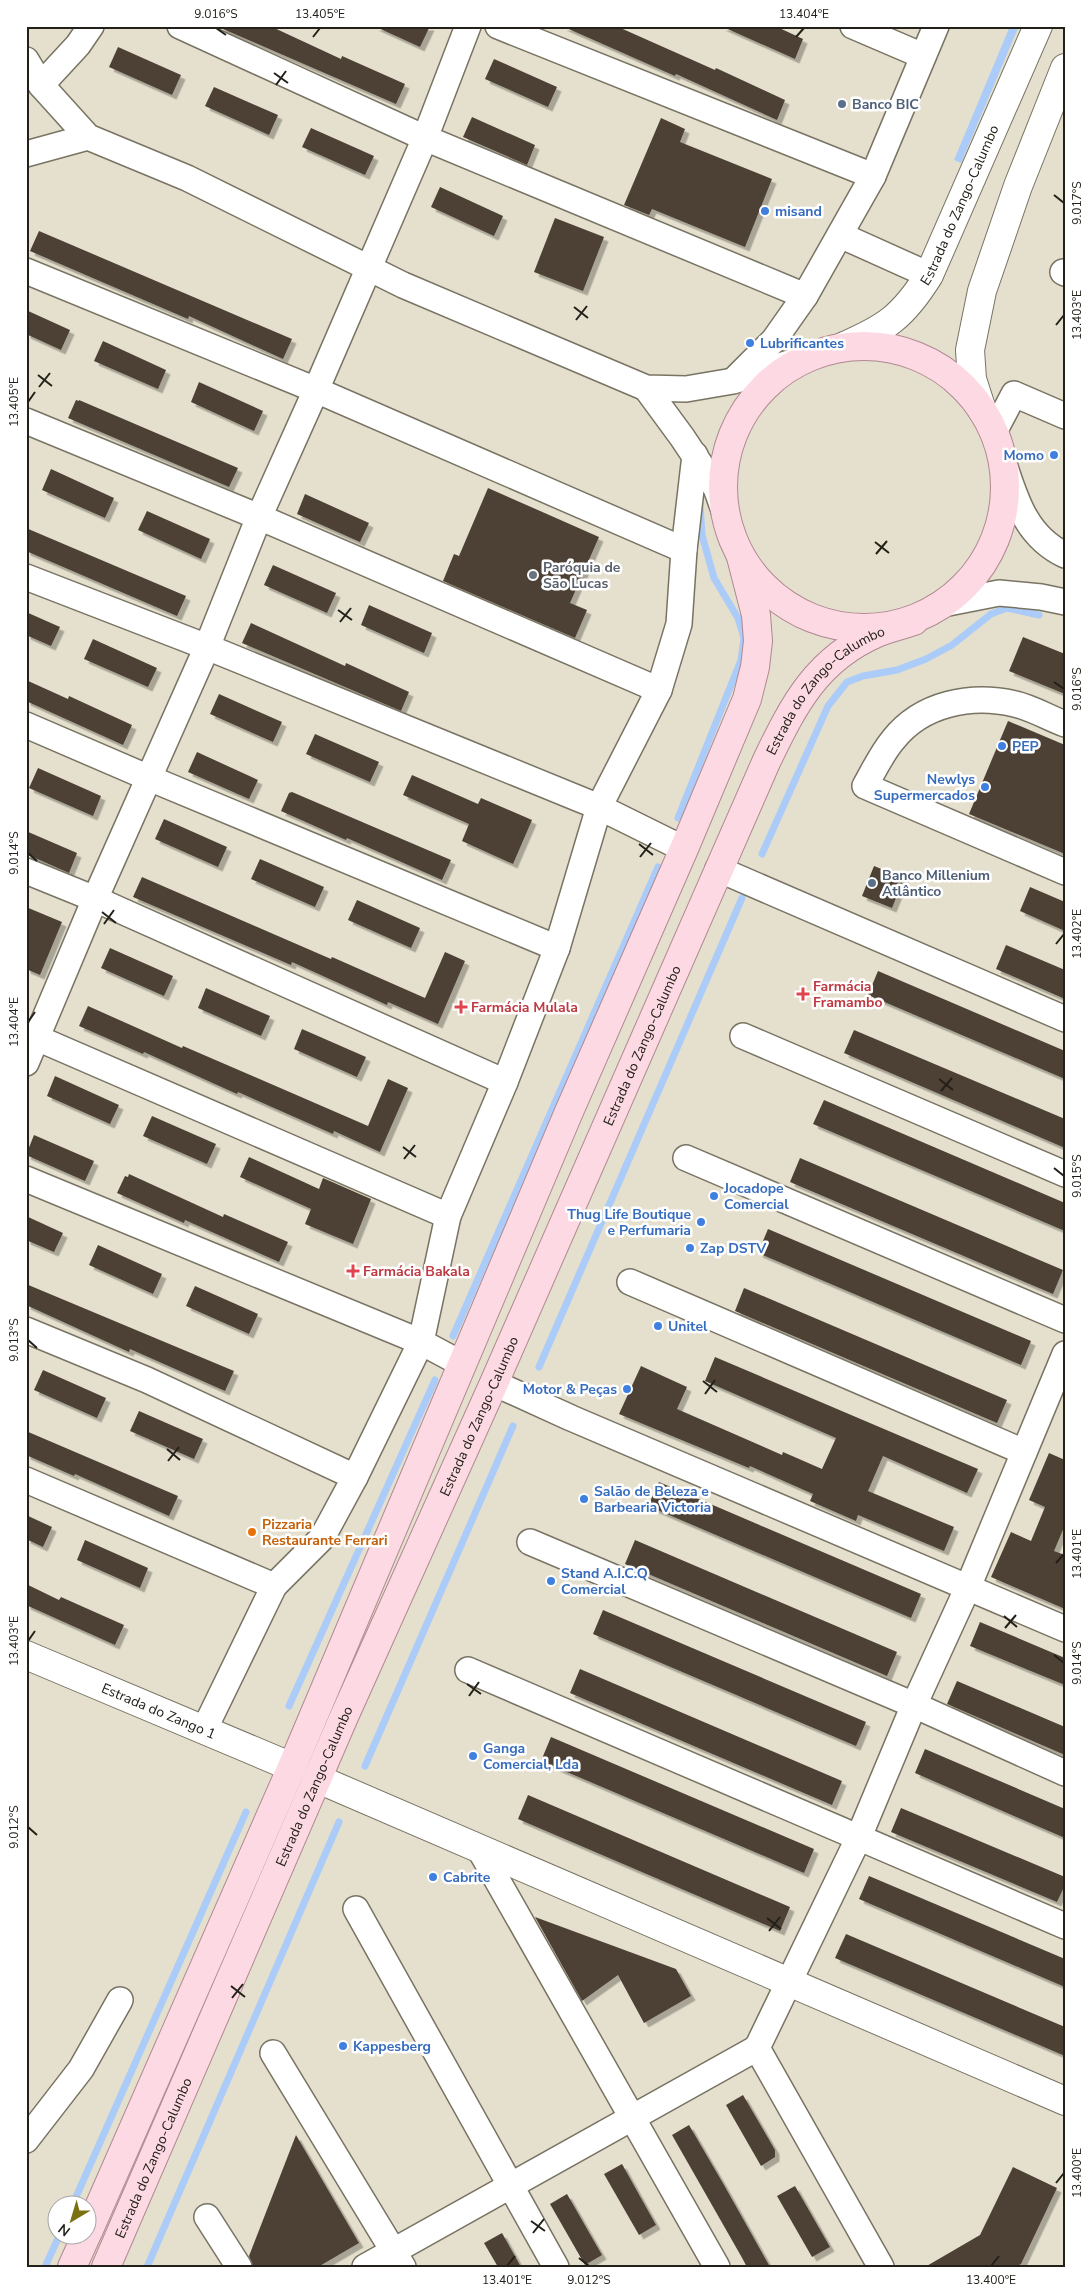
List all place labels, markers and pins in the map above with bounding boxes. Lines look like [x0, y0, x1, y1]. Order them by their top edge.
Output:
place label: Banco BIC [852, 95, 919, 114]
marker: Banco BIC [836, 98, 848, 110]
place label: misand [775, 202, 822, 221]
marker: misand [759, 205, 771, 217]
place label: Lubrificantes [760, 334, 844, 353]
marker: Lubrificantes [744, 337, 756, 349]
place label: Momo [1003, 446, 1044, 465]
marker: Momo [1048, 449, 1060, 461]
place label: Paróquia de São Lucas [543, 558, 621, 593]
marker: Paróquia de São Lucas [527, 569, 539, 581]
place label: PEP [1012, 737, 1039, 756]
marker: PEP [996, 740, 1008, 752]
place label: Newlys Supermercados [874, 770, 975, 805]
marker: Newlys Supermercados [979, 781, 991, 793]
place label: Banco Millenium Atlântico [882, 866, 990, 901]
marker: Banco Millenium Atlântico [866, 877, 878, 889]
place label: Farmácia Framambo [813, 977, 882, 1012]
marker: Farmácia Framambo [797, 988, 809, 1000]
place label: Farmácia Mulala [471, 998, 578, 1017]
marker: Farmácia Mulala [455, 1001, 467, 1013]
place label: Jocadope Comercial [723, 1179, 789, 1214]
marker: Jocadope Comercial [708, 1190, 720, 1202]
place label: Thug Life Boutique e Perfumaria [567, 1205, 691, 1240]
marker: Thug Life Boutique e Perfumaria [695, 1216, 707, 1228]
place label: Zap DSTV [700, 1239, 767, 1258]
marker: Zap DSTV [684, 1242, 696, 1254]
place label: Farmácia Bakala [363, 1262, 470, 1281]
marker: Farmácia Bakala [347, 1265, 359, 1277]
place label: Unitel [668, 1317, 708, 1336]
marker: Unitel [652, 1320, 664, 1332]
place label: Motor & Peças [523, 1380, 617, 1399]
marker: Motor & Peças [621, 1383, 633, 1395]
place label: Salão de Beleza e Barbearia Victoria [594, 1482, 711, 1517]
marker: Salão de Beleza e Barbearia Victoria [578, 1493, 590, 1505]
place label: Pizzaria Restaurante Ferrari [262, 1515, 388, 1550]
marker: Pizzaria Restaurante Ferrari [246, 1526, 258, 1538]
place label: Stand A.I.C.Q Comercial [561, 1564, 648, 1599]
marker: Stand A.I.C.Q Comercial [545, 1575, 557, 1587]
place label: Ganga Comercial, Lda [483, 1739, 579, 1774]
marker: Ganga Comercial, Lda [467, 1750, 479, 1762]
place label: Cabrite [443, 1868, 491, 1887]
marker: Cabrite [427, 1871, 439, 1883]
place label: Kappesberg [353, 2037, 431, 2056]
marker: Kappesberg [337, 2040, 349, 2052]

